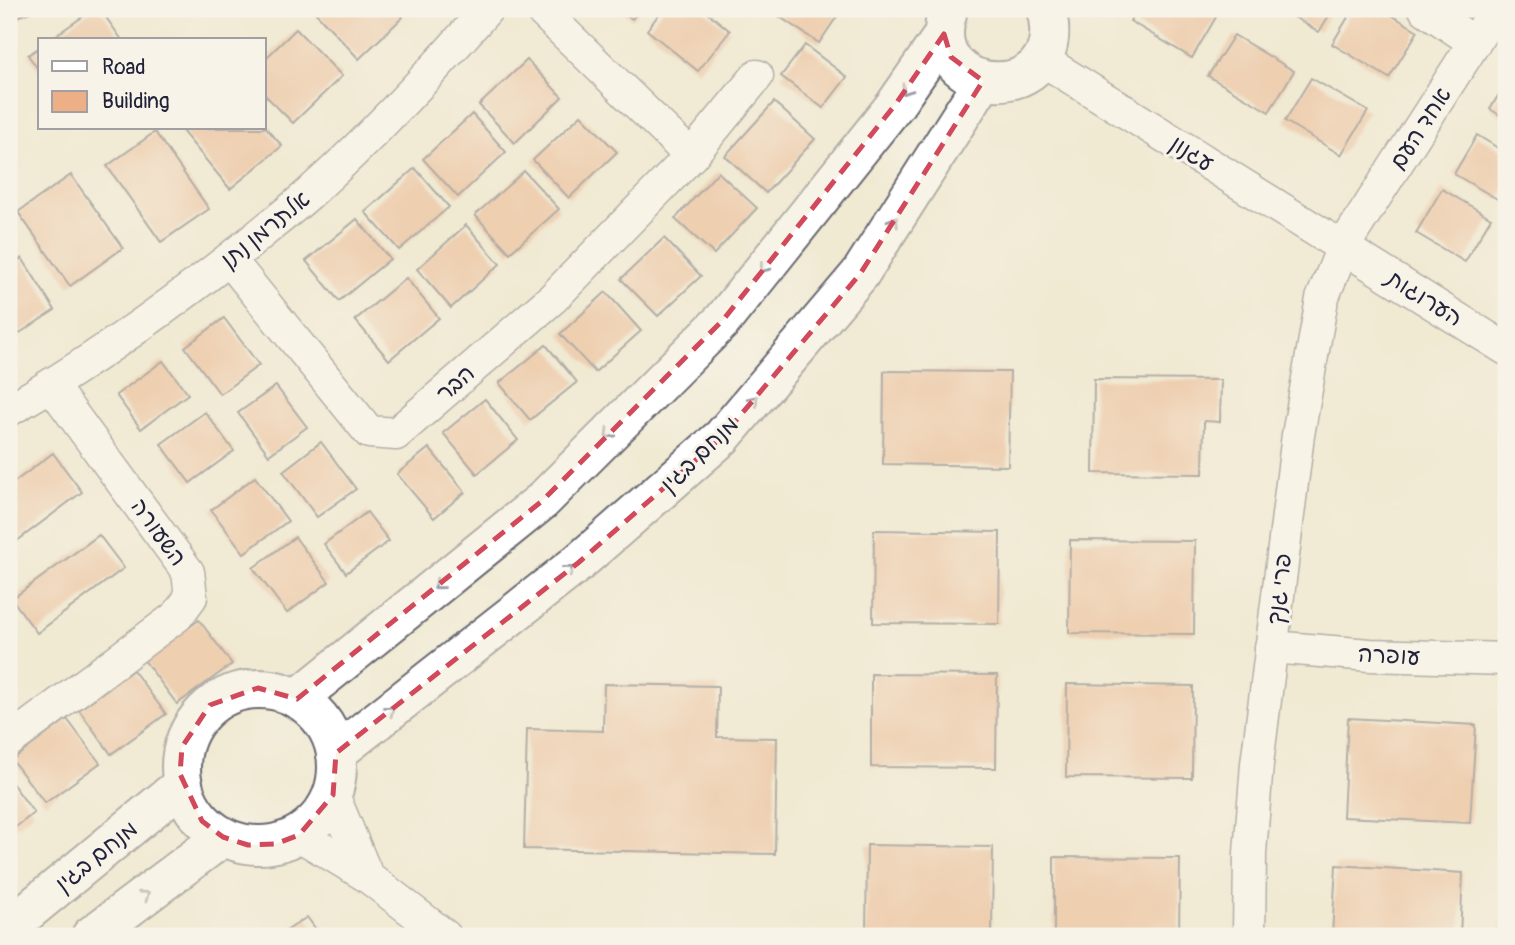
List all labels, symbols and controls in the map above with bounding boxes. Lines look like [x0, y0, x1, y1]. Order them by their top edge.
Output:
legend [38, 38, 266, 130]
text: Road [102, 54, 146, 81]
street label: אחד העם [1383, 82, 1458, 175]
one-way arrow [901, 83, 914, 96]
text: Building [102, 88, 169, 115]
street label: עגנון [1164, 129, 1219, 178]
street label: אלתרמן נתן [215, 184, 316, 274]
one-way arrow [886, 216, 898, 229]
one-way arrow [760, 260, 772, 273]
street label: הערוגות [1379, 262, 1468, 333]
street label: הבר [430, 359, 481, 408]
one-way arrow [746, 395, 758, 408]
street label: מנחם בגין [654, 410, 745, 499]
one-way arrow [604, 426, 617, 439]
street label: השעורה [124, 493, 193, 572]
street label: פרי גנך [1261, 552, 1298, 626]
one-way arrow [561, 566, 574, 579]
one-way arrow [434, 576, 446, 589]
street label: עופרה [1357, 639, 1421, 672]
one-way arrow [382, 706, 395, 719]
street label: מנחם בגין [49, 814, 143, 898]
one-way arrow [138, 891, 150, 904]

